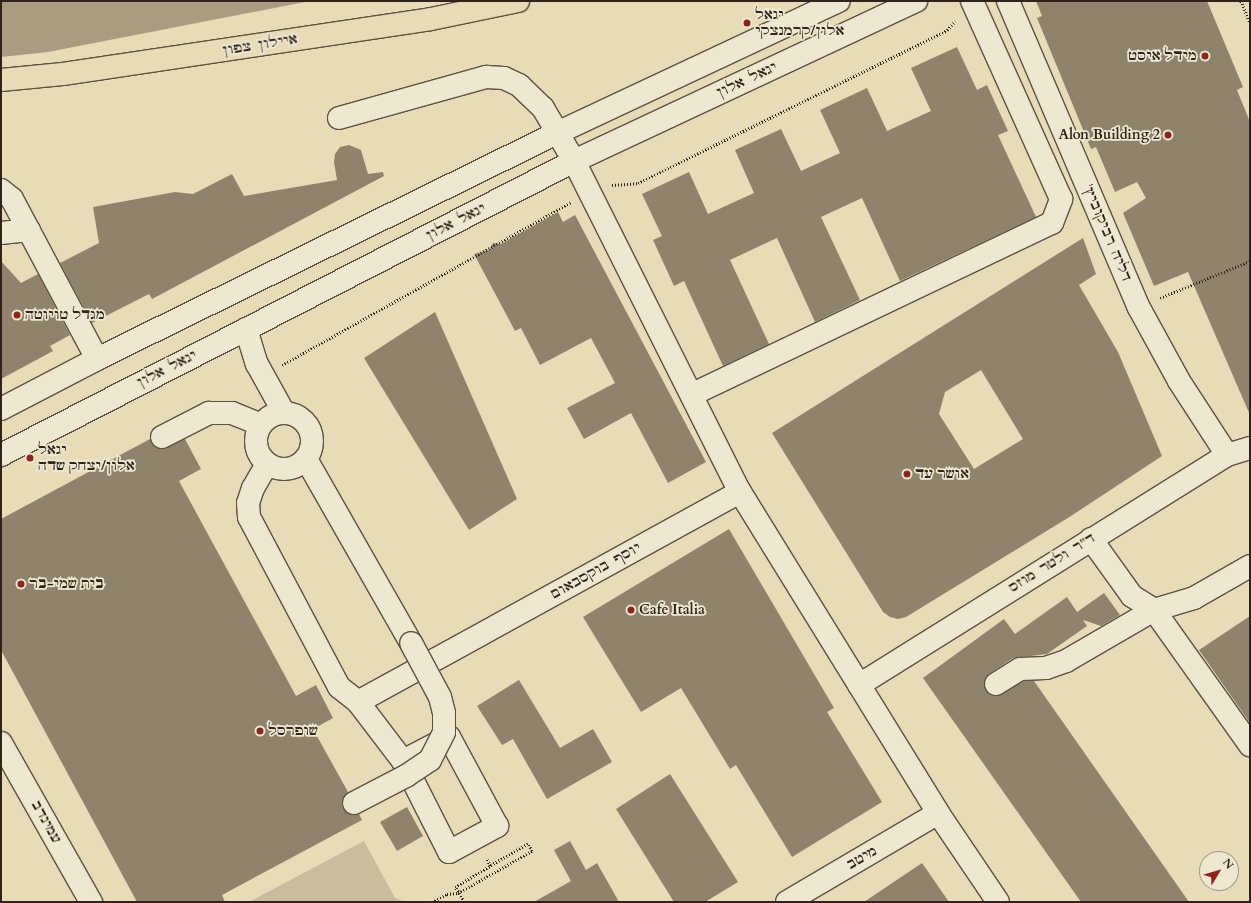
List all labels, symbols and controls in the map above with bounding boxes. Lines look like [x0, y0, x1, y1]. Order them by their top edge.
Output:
place label: יגאל אלון/קרמנצקי [755, 7, 844, 40]
marker: יגאל אלון/קרמנצקי [742, 18, 752, 28]
street label: איילון צפון [223, 31, 297, 59]
place label: מידל איסט [1128, 48, 1197, 64]
marker: מידל איסט [1200, 51, 1210, 61]
street label: יגאל אלון [716, 59, 778, 101]
place label: Alon Building 2 [1059, 127, 1160, 143]
marker: Alon Building 2 [1163, 130, 1173, 140]
street label: 'דליה רביקוביץ [1080, 184, 1134, 282]
street label: יגאל אלון [425, 201, 487, 243]
place label: מגדל טויוטה [25, 307, 105, 323]
marker: מגדל טויוטה [12, 310, 22, 320]
street label: יגאל אלון [136, 348, 198, 390]
place label: יגאל אלון/יצחק שדה [38, 442, 135, 474]
marker: יגאל אלון/יצחק שדה [25, 453, 35, 463]
place label: אושר עד [915, 466, 969, 482]
marker: אושר עד [902, 469, 912, 479]
street label: ד"ר ולטר מוזס [1008, 531, 1096, 595]
street label: יוסף בוקסבאום [549, 540, 643, 602]
place label: בית שמי-בר [29, 576, 104, 592]
marker: בית שמי-בר [16, 579, 26, 589]
place label: Cafe Italia [639, 602, 705, 618]
marker: Cafe Italia [626, 605, 636, 615]
place label: שופרסל [268, 723, 318, 739]
marker: שופרסל [255, 726, 265, 736]
street label: עמינדב [27, 798, 65, 846]
street label: מיטב [844, 843, 880, 873]
north arrow [1199, 851, 1239, 891]
text: N [1219, 856, 1237, 872]

